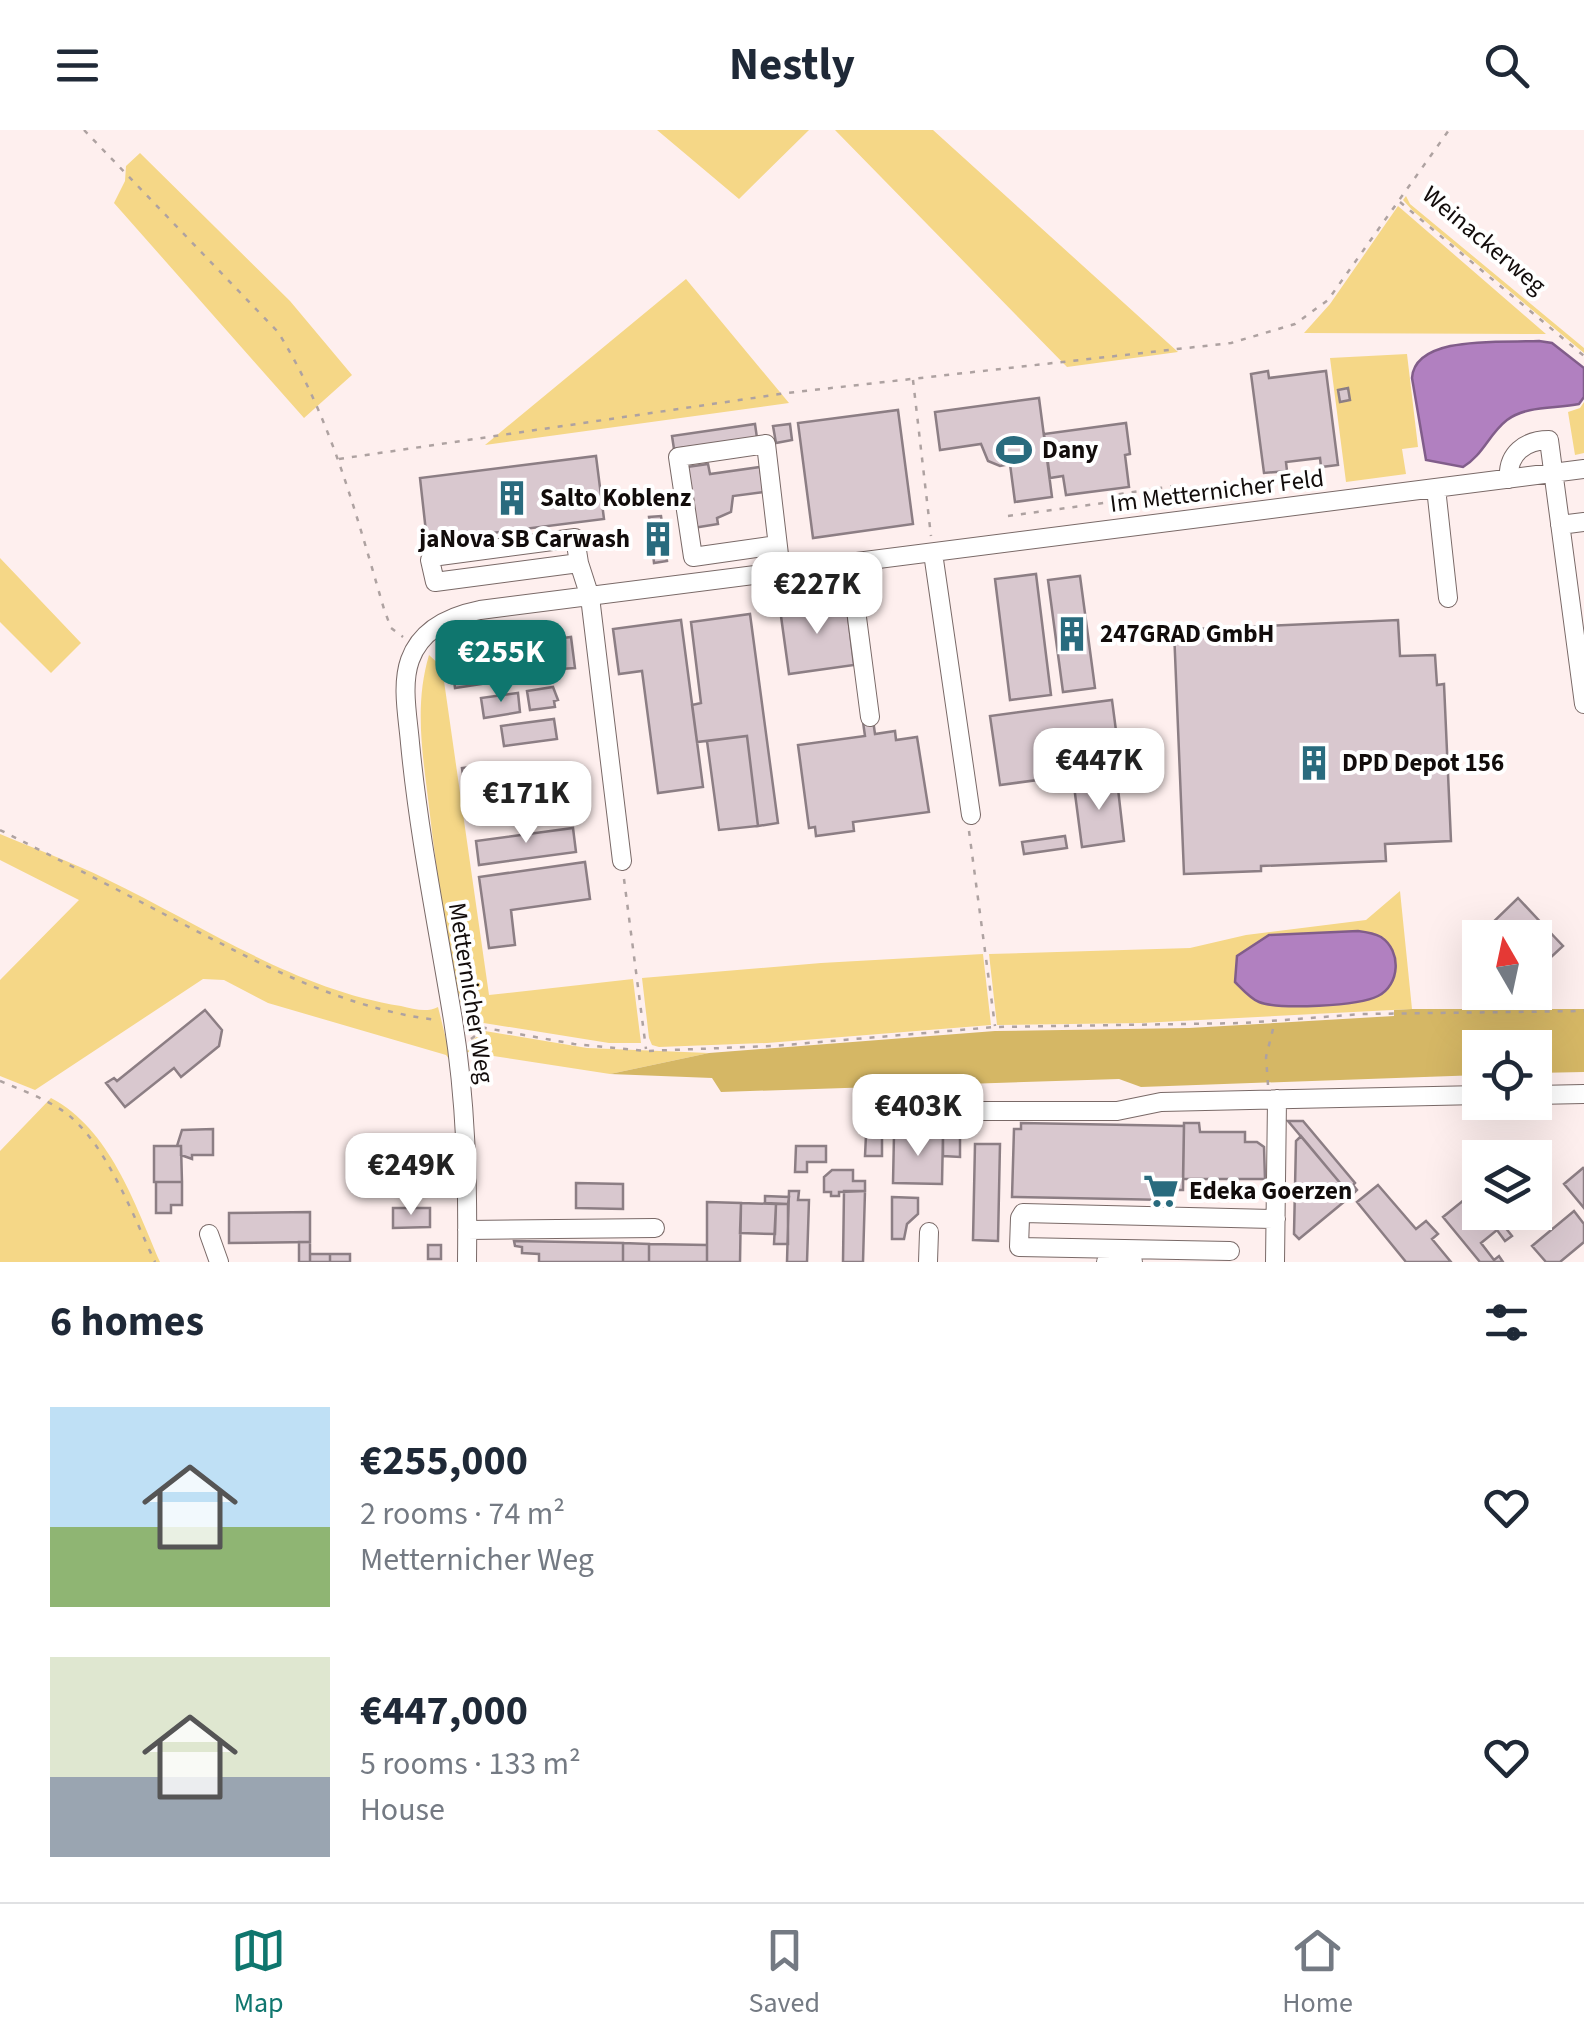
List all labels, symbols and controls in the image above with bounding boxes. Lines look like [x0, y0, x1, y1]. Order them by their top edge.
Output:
text: Nestly [729, 33, 855, 97]
icon: menu [50, 38, 105, 93]
icon: search [1479, 38, 1534, 93]
street label: Weinackerweg [1414, 177, 1554, 303]
sports icon: Dany [995, 431, 1033, 469]
place label: Dany [1042, 432, 1098, 468]
street label: Im Metternicher Feld [1108, 460, 1326, 522]
building icon: Salto Koblenz [493, 479, 531, 517]
place label: Salto Koblenz [540, 480, 691, 516]
building icon: jaNova SB Carwash [639, 520, 677, 558]
place label: jaNova SB Carwash [417, 521, 630, 557]
pin: €227K [747, 552, 887, 637]
text: €227K [773, 561, 861, 607]
building icon: 247GRAD GmbH [1053, 615, 1091, 653]
place label: 247GRAD GmbH [1100, 616, 1274, 652]
pin: €255K [431, 620, 571, 705]
text: €255K [457, 629, 545, 675]
pin: €447K [1029, 728, 1169, 813]
text: €447K [1055, 737, 1143, 783]
building icon: DPD Depot 156 [1295, 744, 1333, 782]
place label: DPD Depot 156 [1342, 745, 1504, 781]
pin: €171K [456, 761, 596, 846]
text: €171K [482, 770, 570, 816]
street label: Metternicher Weg [439, 900, 503, 1086]
north arrow [1462, 920, 1552, 1010]
map controls [1462, 920, 1552, 1230]
button: locate [1462, 1030, 1552, 1120]
pin: €403K [848, 1074, 988, 1159]
text: €403K [874, 1083, 962, 1129]
pin: €249K [341, 1133, 481, 1218]
button: layers [1462, 1140, 1552, 1230]
text: €249K [367, 1142, 455, 1188]
supermarket icon: Edeka Goerzen [1142, 1172, 1180, 1210]
place label: Edeka Goerzen [1189, 1173, 1352, 1209]
text: 6 homes [50, 1292, 204, 1352]
icon: filters [1479, 1295, 1534, 1350]
text: €255,000 [360, 1431, 528, 1491]
icon: home [130, 1447, 250, 1567]
icon: heart [1479, 1480, 1534, 1535]
text: 2 rooms · 74 m² [360, 1491, 565, 1537]
text: Metternicher Weg [360, 1537, 594, 1583]
text: €447,000 [360, 1681, 528, 1741]
icon: home [130, 1697, 250, 1817]
icon: heart [1479, 1730, 1534, 1785]
text: 5 rooms · 133 m² [360, 1741, 581, 1787]
text: House [360, 1787, 445, 1833]
tab: Map [231, 1923, 286, 2023]
tab: Saved [748, 1923, 820, 2023]
tab: Home [1282, 1923, 1353, 2023]

